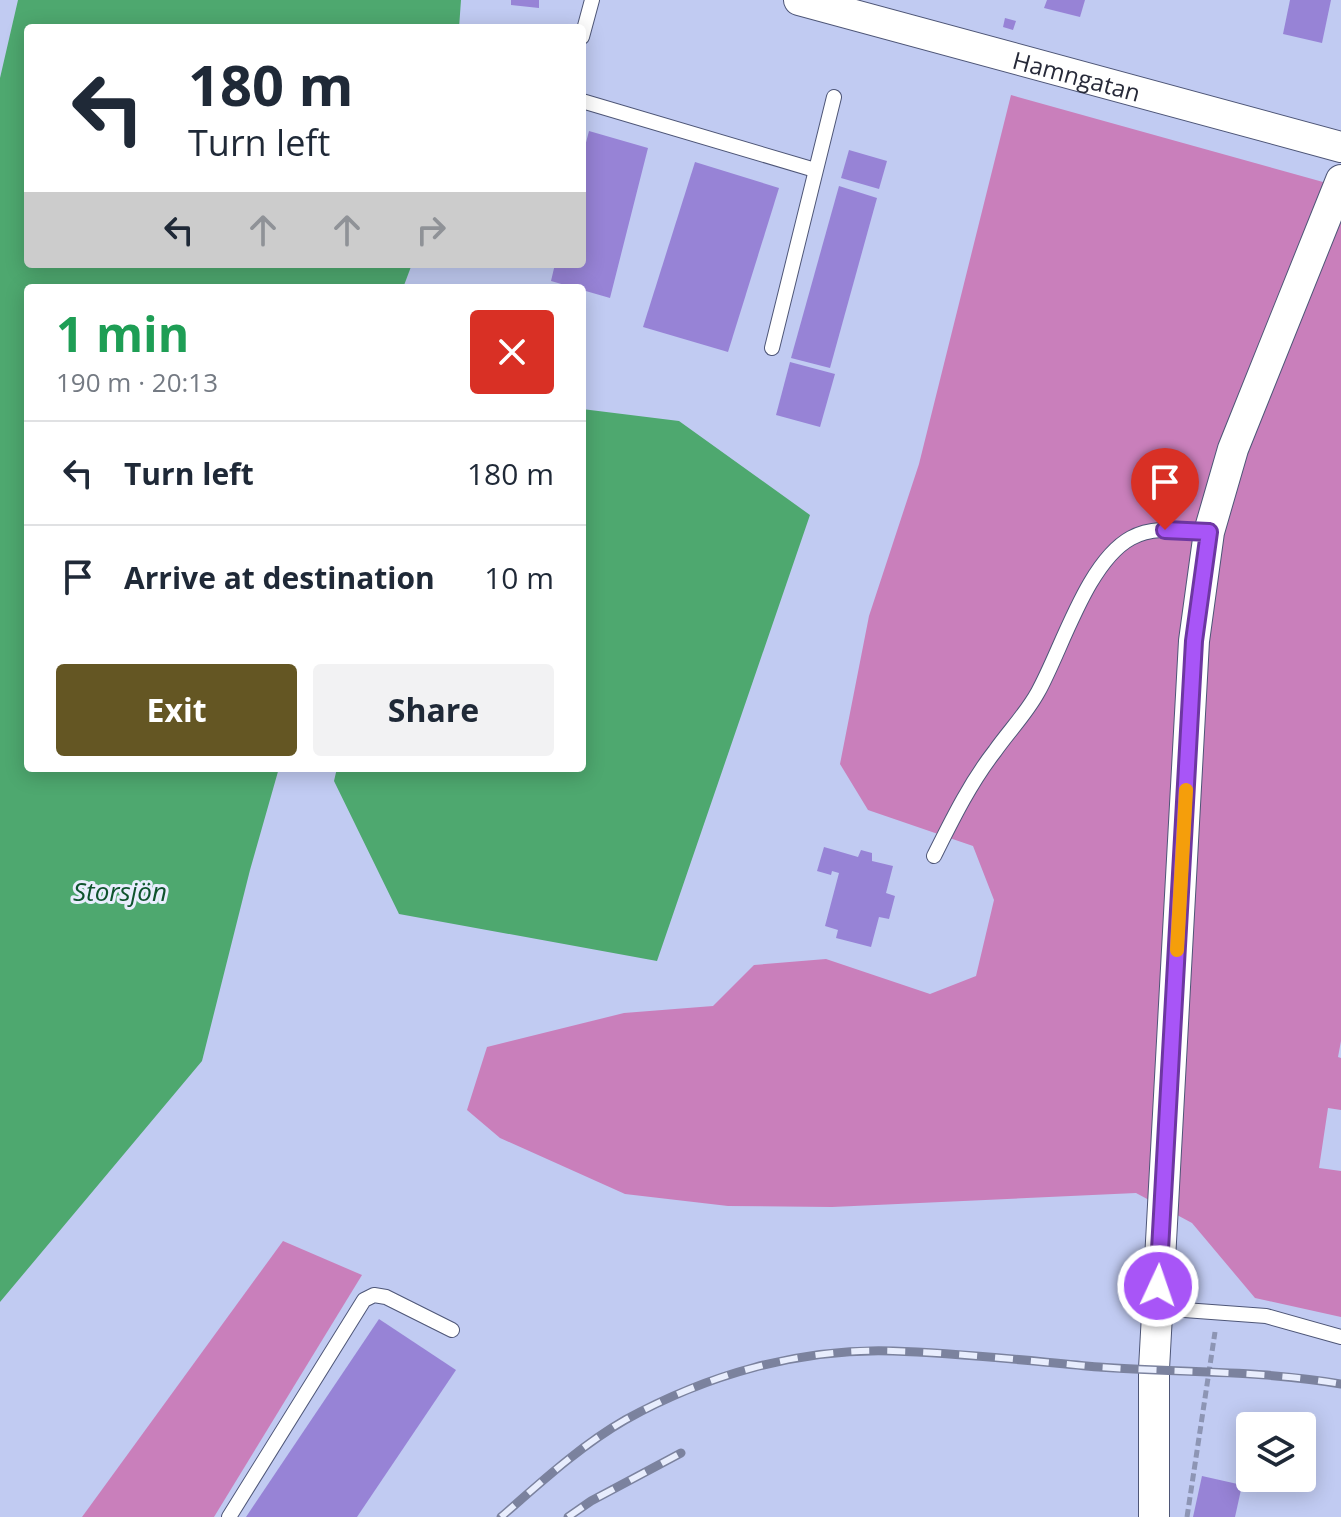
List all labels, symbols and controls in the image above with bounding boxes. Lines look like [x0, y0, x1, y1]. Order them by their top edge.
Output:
street label: Hamngatan [1009, 42, 1144, 108]
text: 180 m [188, 46, 354, 122]
icon: left [56, 56, 160, 160]
text: Turn left [188, 118, 330, 167]
icon: left [157, 208, 201, 252]
icon: ahead [241, 208, 285, 252]
icon: ahead [325, 208, 369, 252]
icon: right [409, 208, 453, 252]
text: 1 min [56, 301, 189, 366]
button: close [470, 310, 554, 394]
text: 190 m · 20:13 [56, 364, 218, 400]
pin [1131, 448, 1199, 530]
icon: left [56, 451, 100, 495]
text: Turn left [124, 453, 254, 494]
text: 180 m [467, 453, 554, 494]
icon: arrive [1143, 460, 1187, 504]
icon: arrive [56, 555, 100, 599]
text: Arrive at destination [124, 557, 435, 598]
text: 10 m [484, 557, 554, 598]
button: Exit [56, 664, 297, 756]
button: Share [313, 664, 554, 756]
water label: Storsjön [73, 873, 167, 909]
position arrow [1116, 1244, 1200, 1328]
map controls [1236, 1412, 1316, 1492]
button: layers [1236, 1412, 1316, 1492]

